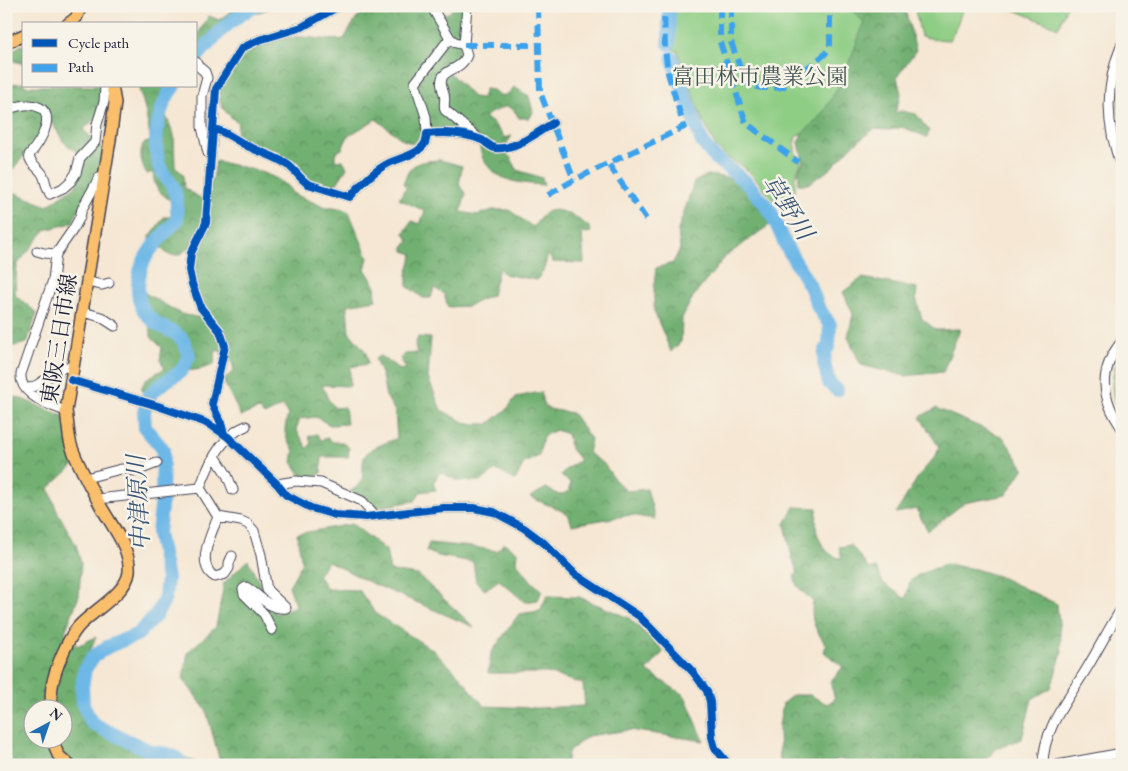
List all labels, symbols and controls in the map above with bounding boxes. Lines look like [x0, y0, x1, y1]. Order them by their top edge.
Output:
legend [22, 22, 198, 88]
text: Cycle path [68, 33, 130, 52]
text: Path [68, 57, 94, 76]
park label: 富田林市農業公園 [672, 62, 848, 91]
water label: 草野川 [755, 168, 822, 248]
street label: 東阪三日市線 [34, 272, 84, 406]
water label: 中津原川 [120, 451, 156, 552]
north arrow [22, 698, 72, 748]
text: N [46, 704, 67, 725]

